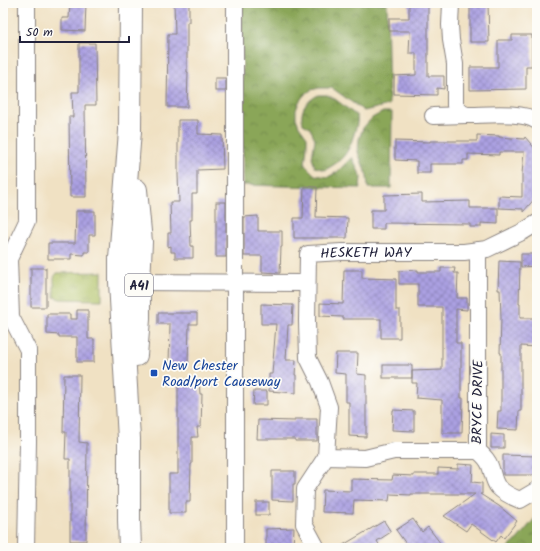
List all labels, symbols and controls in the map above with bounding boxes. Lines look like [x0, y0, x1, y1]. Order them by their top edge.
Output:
scale bar [20, 18, 129, 44]
text: 50 m [26, 23, 53, 42]
street label: HESKETH WAY [320, 242, 413, 265]
road number: A41 [125, 274, 153, 296]
place label: New Chester Road/port Causeway [162, 355, 281, 393]
street label: BRYCE DRIVE [466, 359, 490, 444]
marker: New Chester Road/port Causeway [149, 368, 159, 378]

